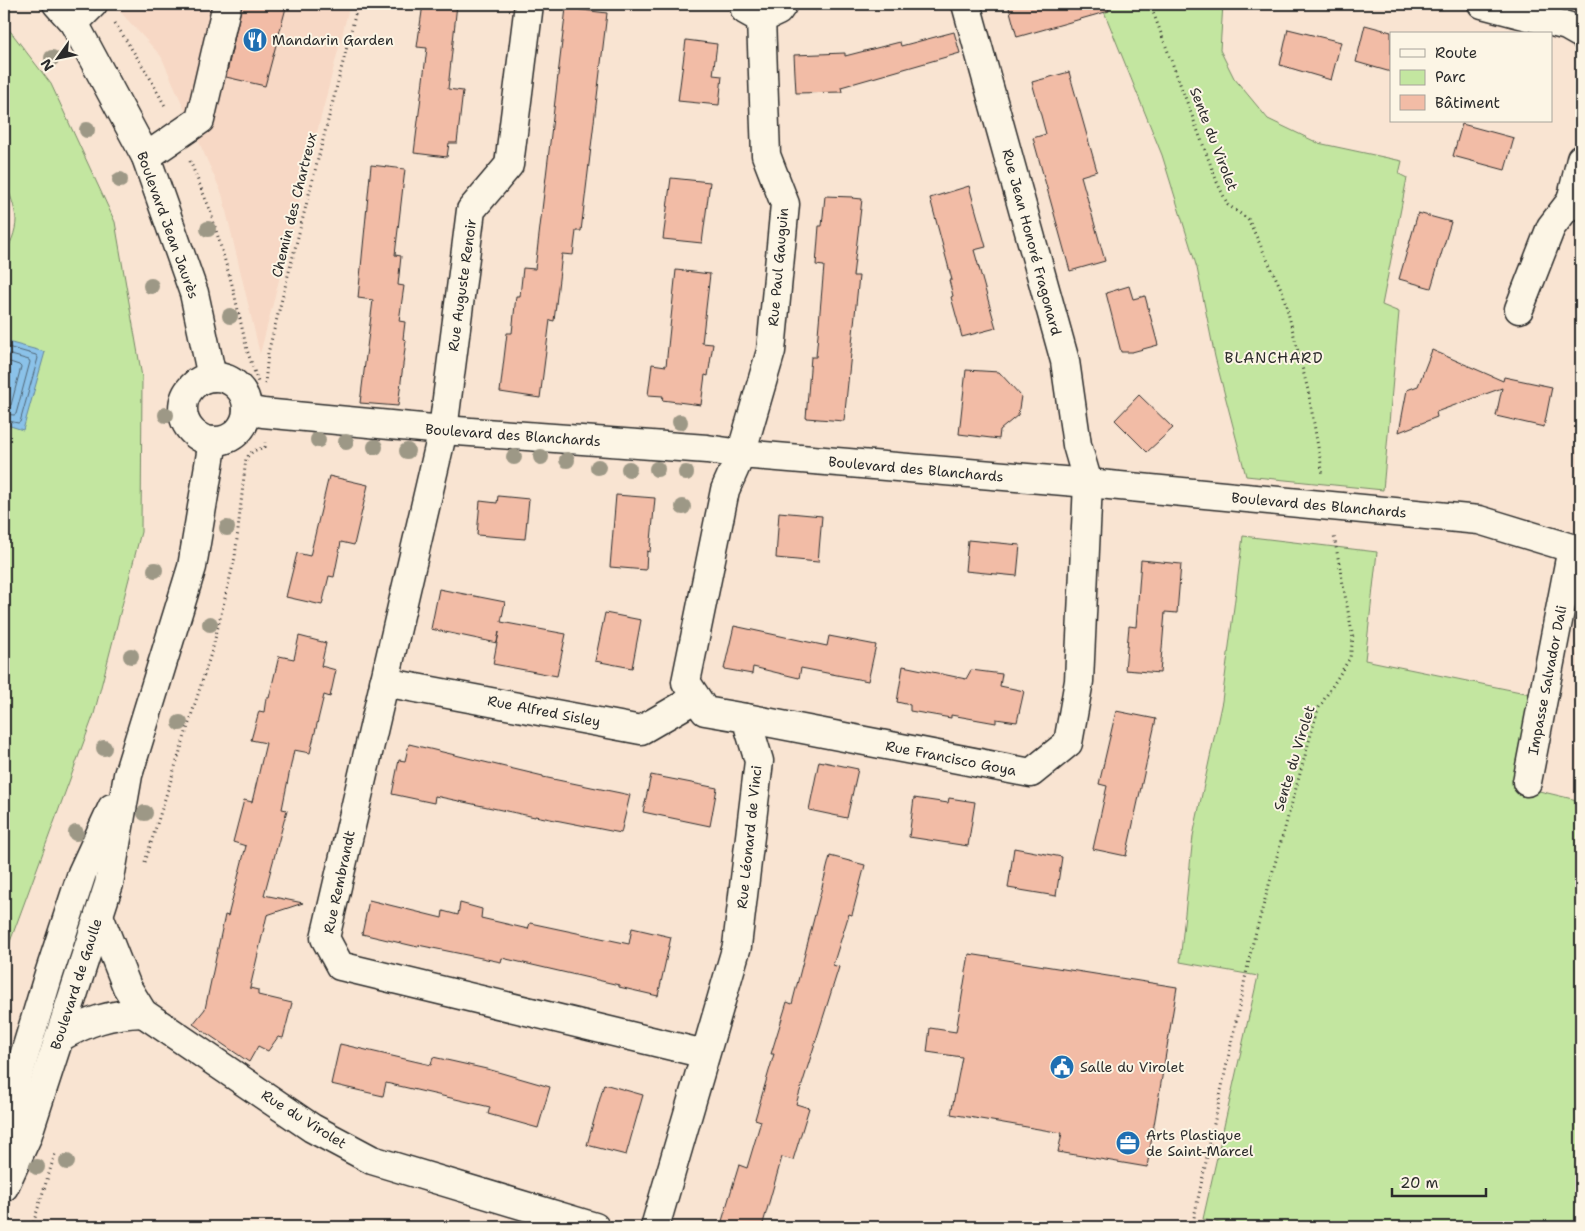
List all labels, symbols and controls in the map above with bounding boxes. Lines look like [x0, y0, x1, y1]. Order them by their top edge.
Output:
restaurant icon: Mandarin Garden [242, 27, 268, 53]
place label: Mandarin Garden [272, 31, 394, 49]
north arrow [32, 32, 82, 82]
legend [1390, 32, 1552, 122]
text: Route [1435, 43, 1477, 63]
text: N [37, 56, 58, 75]
text: Parc [1435, 67, 1466, 87]
street label: Sente du Virolet [1186, 85, 1242, 193]
text: Bâtiment [1435, 93, 1500, 113]
street label: Chemin des Chartreux [267, 131, 321, 279]
street label: Rue Jean Honoré Fragonard [998, 147, 1066, 337]
street label: Boulevard Jean Jaurès [133, 149, 203, 301]
street label: Rue Paul Gauguin [764, 206, 792, 327]
street label: Rue Auguste Renoir [444, 217, 480, 353]
district label: BLANCHARD [1224, 348, 1324, 368]
street label: Boulevard des Blanchards [425, 420, 601, 450]
street label: Boulevard des Blanchards [828, 452, 1004, 486]
street label: Boulevard des Blanchards [1231, 488, 1407, 522]
street label: Impasse Salvador Dali [1524, 604, 1570, 756]
street label: Rue Alfred Sisley [486, 691, 602, 731]
street label: Sente du Virolet [1269, 703, 1319, 813]
street label: Rue Francisco Goya [884, 736, 1018, 780]
street label: Rue Léonard de Vinci [733, 764, 765, 910]
street label: Rue Rembrandt [319, 829, 359, 935]
street label: Boulevard de Gaulle [46, 916, 106, 1052]
public building icon: Salle du Virolet [1049, 1054, 1075, 1080]
place label: Salle du Virolet [1080, 1058, 1184, 1076]
street label: Rue du Virolet [258, 1086, 350, 1152]
place label: Arts Plastique de Saint-Marcel [1146, 1126, 1254, 1160]
office icon: Arts Plastique de Saint-Marcel [1115, 1130, 1141, 1156]
scale bar [1392, 1166, 1486, 1198]
text: 20 m [1400, 1173, 1439, 1193]

